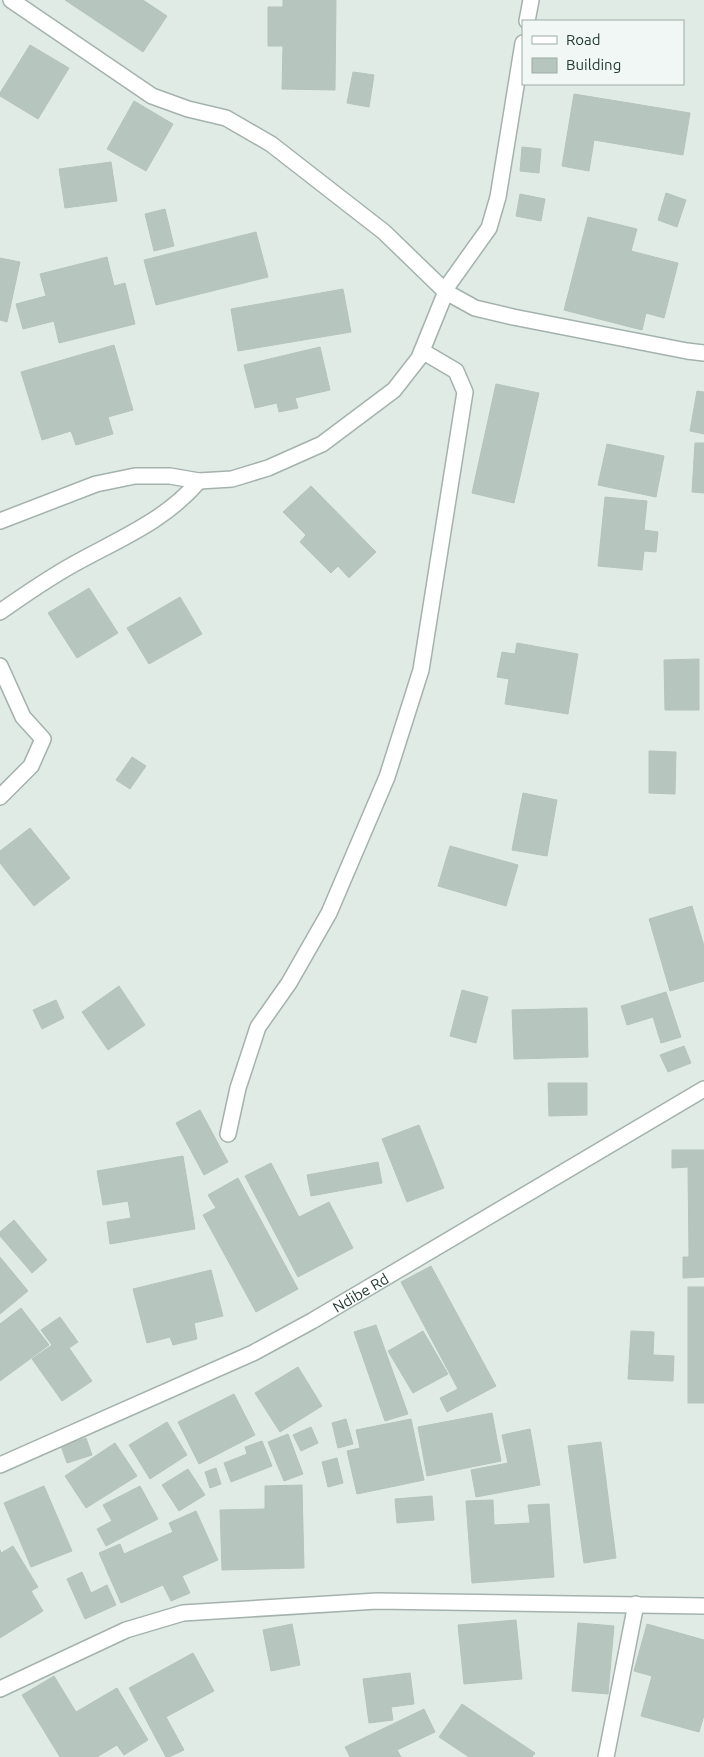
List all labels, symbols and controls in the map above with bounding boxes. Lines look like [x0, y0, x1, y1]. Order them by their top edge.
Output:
legend [522, 20, 684, 85]
text: Road [566, 31, 601, 48]
text: Building [566, 56, 621, 73]
street label: Ndibe Rd [329, 1269, 391, 1315]

